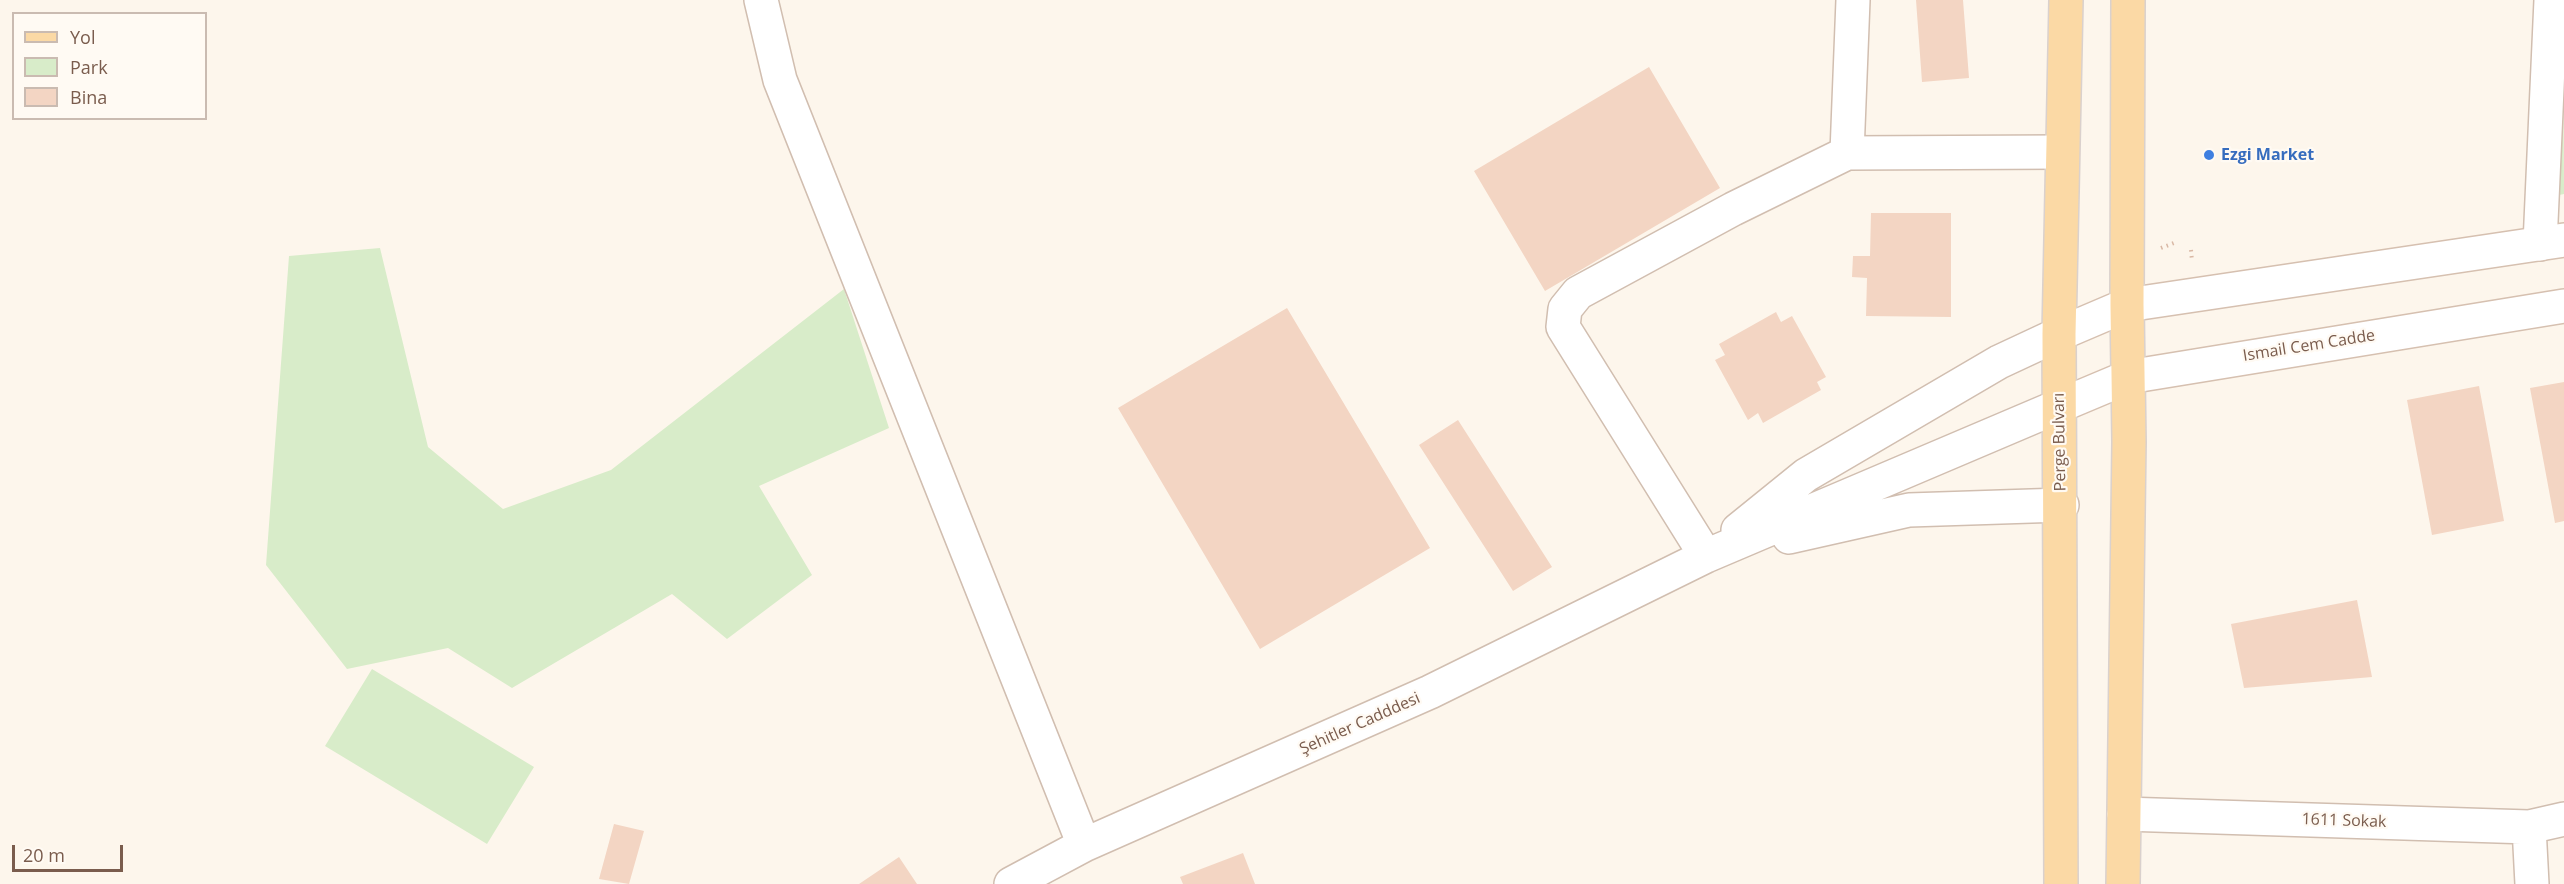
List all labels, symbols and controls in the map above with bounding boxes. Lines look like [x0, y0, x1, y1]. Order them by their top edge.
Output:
legend [12, 12, 207, 120]
text: Yol [70, 25, 95, 49]
text: Park [70, 55, 108, 79]
text: Bina [70, 85, 107, 109]
place label: Ezgi Market [2221, 145, 2314, 165]
marker: Ezgi Market [2202, 148, 2216, 162]
street label: Ismail Cem Cadde [2242, 326, 2376, 366]
street label: Perge Bulvarı [2050, 393, 2070, 491]
street label: Şehitler Cadddesi [1297, 689, 1423, 759]
street label: 1611 Sokak [2301, 810, 2387, 832]
scale bar [15, 833, 126, 871]
text: 20 m [23, 843, 65, 867]

